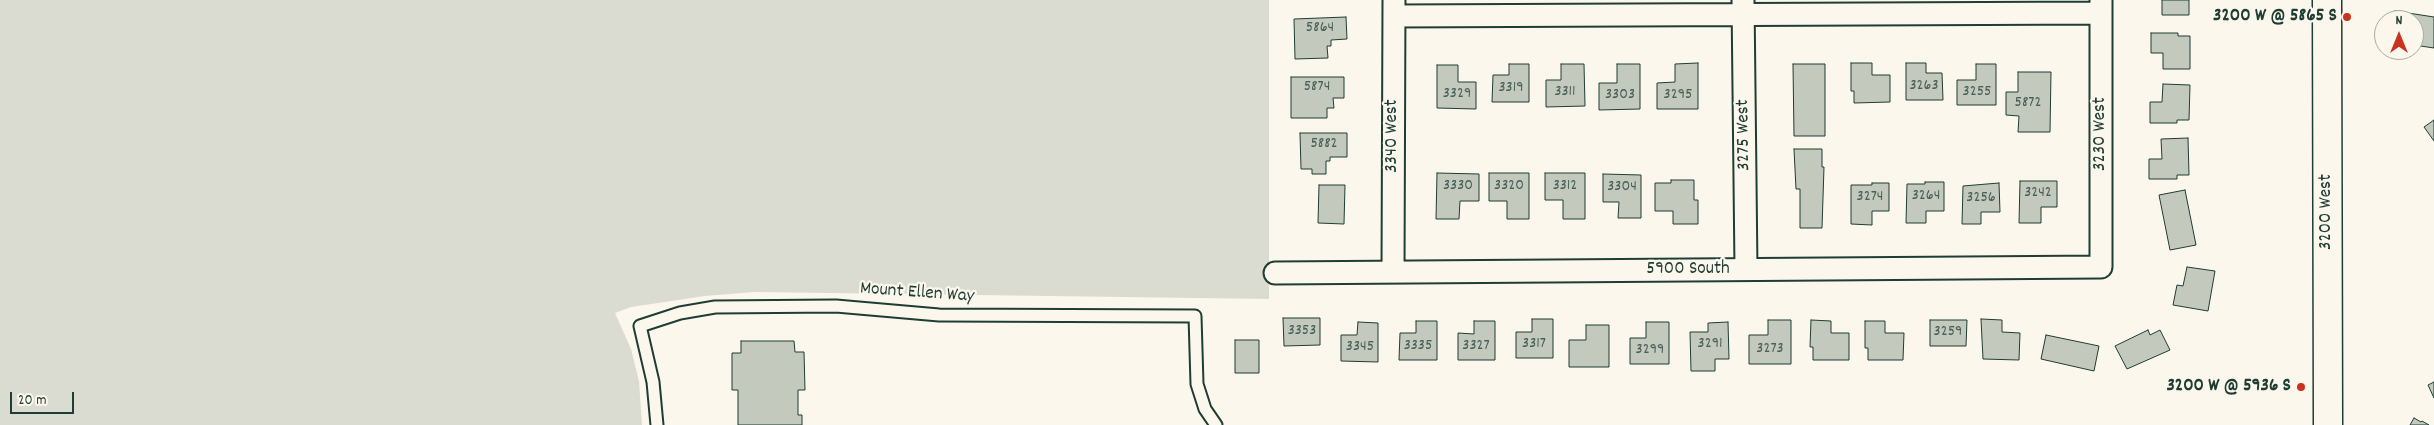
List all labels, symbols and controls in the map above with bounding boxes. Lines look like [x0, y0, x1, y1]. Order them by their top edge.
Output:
place label: 3200 W @ 5865 S [2213, 6, 2337, 28]
north arrow [2374, 10, 2424, 60]
marker: 3200 W @ 5865 S [2341, 11, 2353, 23]
text: N [2396, 11, 2402, 31]
house number: 5864 [1306, 19, 1334, 39]
house number: 3263 [1909, 77, 1939, 97]
house number: 5874 [1304, 78, 1330, 98]
house number: 3319 [1498, 79, 1524, 99]
house number: 3311 [1554, 83, 1576, 103]
house number: 3255 [1963, 83, 1991, 103]
house number: 3329 [1443, 85, 1471, 105]
house number: 3303 [1605, 86, 1635, 106]
house number: 3295 [1664, 86, 1692, 106]
house number: 5872 [2015, 94, 2041, 114]
street label: 3230 West [2090, 97, 2112, 171]
street label: 3340 West [1382, 99, 1404, 173]
street label: 3275 West [1733, 99, 1757, 171]
house number: 5882 [1310, 135, 1338, 155]
street label: 3200 West [2316, 174, 2338, 250]
house number: 3330 [1443, 177, 1473, 197]
house number: 3320 [1494, 177, 1524, 197]
house number: 3312 [1553, 177, 1577, 197]
house number: 3304 [1607, 178, 1637, 198]
house number: 3242 [2024, 184, 2052, 204]
house number: 3264 [1912, 187, 1940, 207]
house number: 3274 [1857, 188, 1883, 208]
house number: 3256 [1966, 189, 1996, 209]
street label: 5900 South [1646, 259, 1730, 281]
street label: Mount Ellen Way [859, 279, 975, 309]
house number: 3353 [1288, 322, 1316, 342]
house number: 3259 [1934, 323, 1962, 343]
house number: 3317 [1522, 335, 1546, 355]
house number: 3291 [1698, 335, 1722, 355]
house number: 3335 [1404, 337, 1432, 357]
house number: 3327 [1462, 337, 1490, 357]
house number: 3345 [1346, 338, 1374, 358]
house number: 3273 [1756, 340, 1784, 360]
house number: 3299 [1636, 341, 1664, 361]
place label: 3200 W @ 5936 S [2166, 376, 2291, 398]
marker: 3200 W @ 5936 S [2295, 381, 2307, 393]
scale bar [12, 382, 76, 414]
text: 20 m [18, 390, 46, 412]

